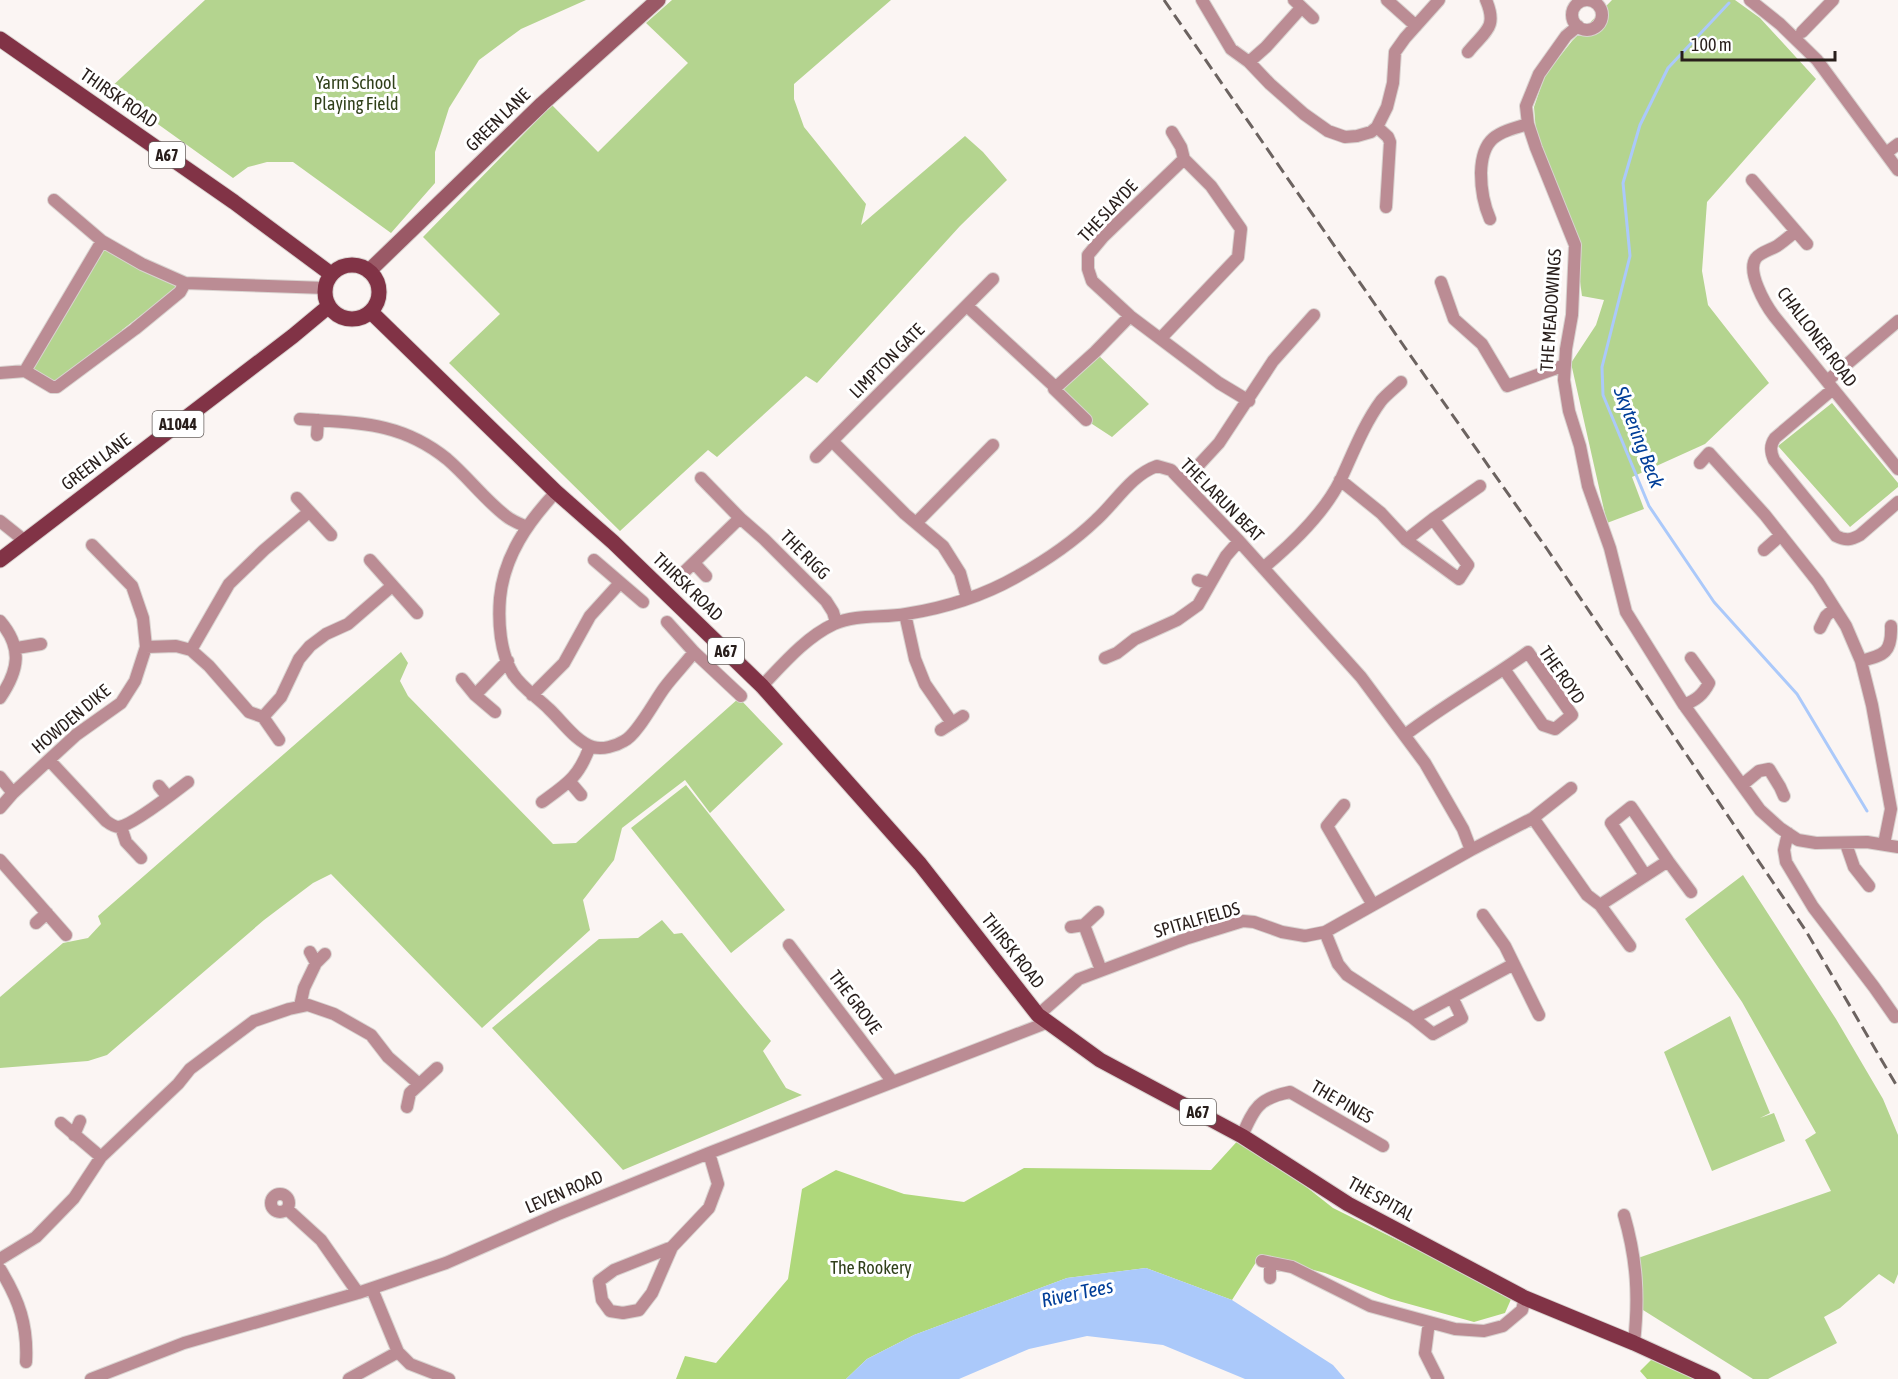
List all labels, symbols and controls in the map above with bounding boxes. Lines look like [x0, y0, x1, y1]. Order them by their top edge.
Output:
scale bar [1682, 24, 1835, 62]
text: 100 m [1691, 34, 1732, 55]
street label: THIRSK ROAD [77, 63, 162, 132]
park label: Yarm School Playing Field [313, 72, 399, 114]
street label: GREEN LANE [461, 84, 534, 155]
road number: A67 [149, 142, 185, 168]
street label: THE SLAYDE [1074, 175, 1142, 246]
street label: THE MEADOWINGS [1536, 248, 1565, 372]
street label: CHALLONER ROAD [1773, 283, 1862, 391]
street label: LIMPTON GATE [845, 319, 929, 402]
water label: Skytering Beck [1609, 382, 1669, 491]
road number: A1044 [152, 411, 204, 437]
street label: GREEN LANE [57, 429, 135, 494]
street label: THE LARUN BEAT [1176, 454, 1268, 546]
street label: THE RIGG [776, 526, 834, 584]
street label: THIRSK ROAD [649, 548, 728, 625]
road number: A67 [708, 638, 744, 664]
street label: THE ROYD [1535, 642, 1590, 708]
street label: HOWDEN DIKE [27, 680, 114, 757]
street label: SPITALFIELDS [1152, 897, 1242, 942]
street label: THIRSK ROAD [978, 909, 1049, 992]
street label: THE GROVE [825, 966, 886, 1038]
street label: THE PINES [1308, 1076, 1377, 1128]
road number: A67 [1180, 1099, 1216, 1125]
street label: LEVEN ROAD [522, 1166, 606, 1217]
street label: THE SPITAL [1344, 1172, 1418, 1225]
park label: The Rookery [830, 1257, 912, 1278]
water label: River Tees [1039, 1274, 1115, 1311]

